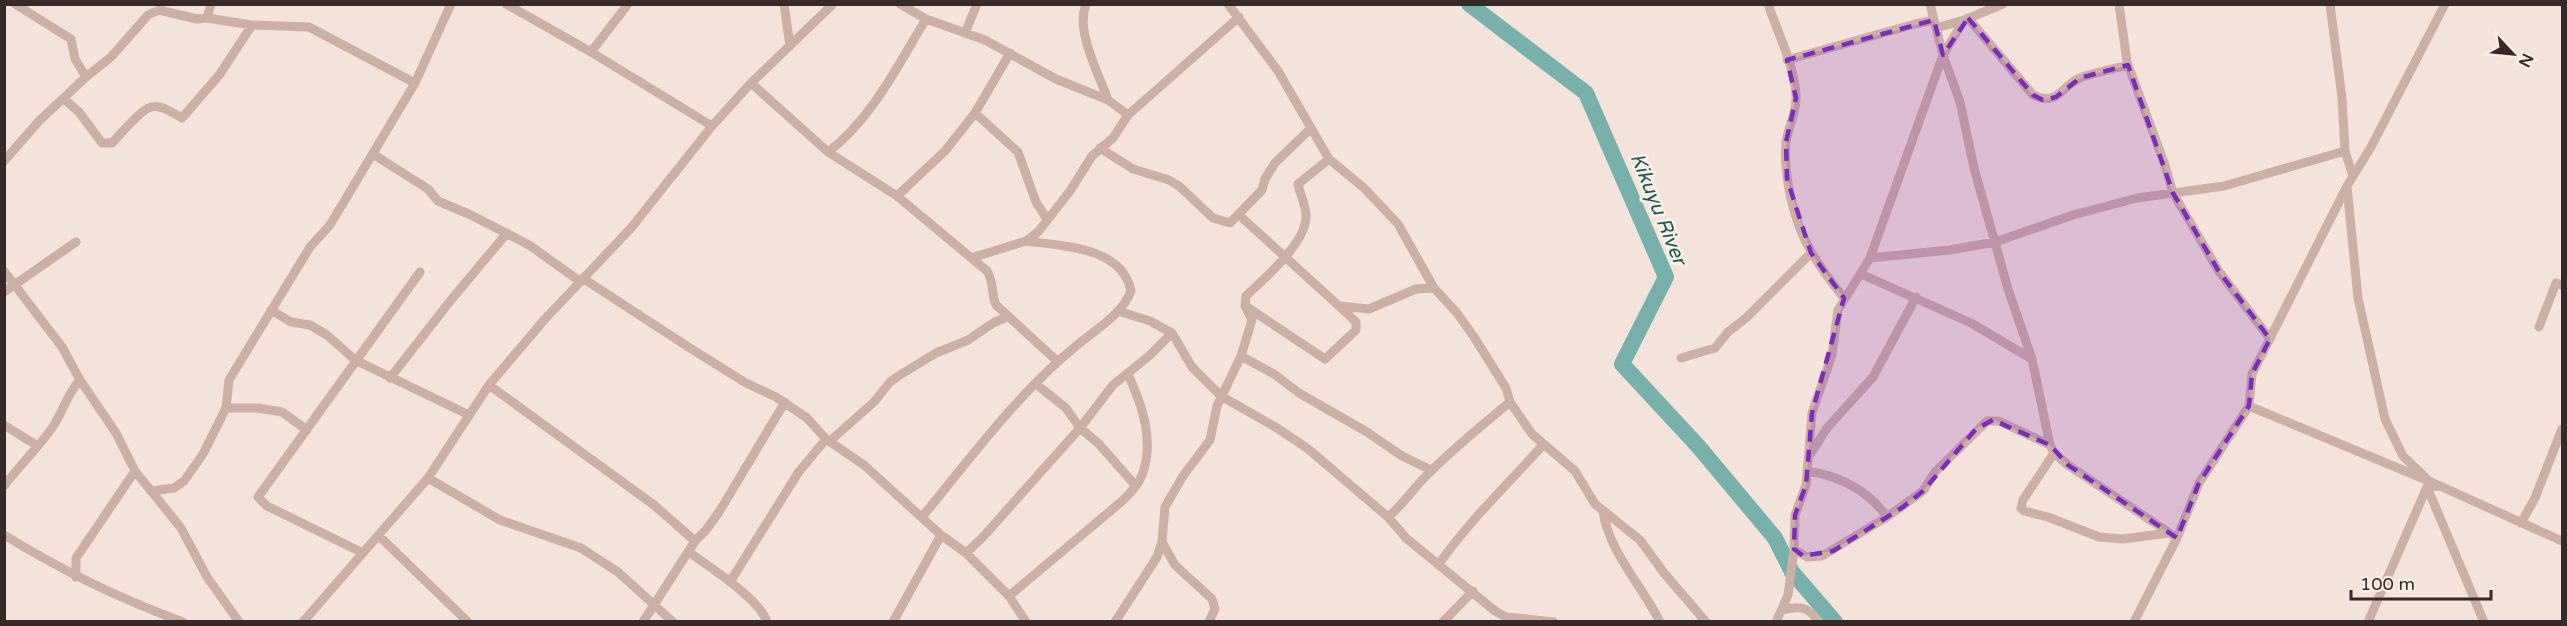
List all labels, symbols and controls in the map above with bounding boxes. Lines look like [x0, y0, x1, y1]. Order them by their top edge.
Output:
north arrow [2483, 24, 2543, 84]
text: N [2514, 50, 2537, 70]
water label: Kikuyu River [1625, 150, 1692, 270]
scale bar [2351, 563, 2490, 601]
text: 100 m [2360, 573, 2415, 595]

